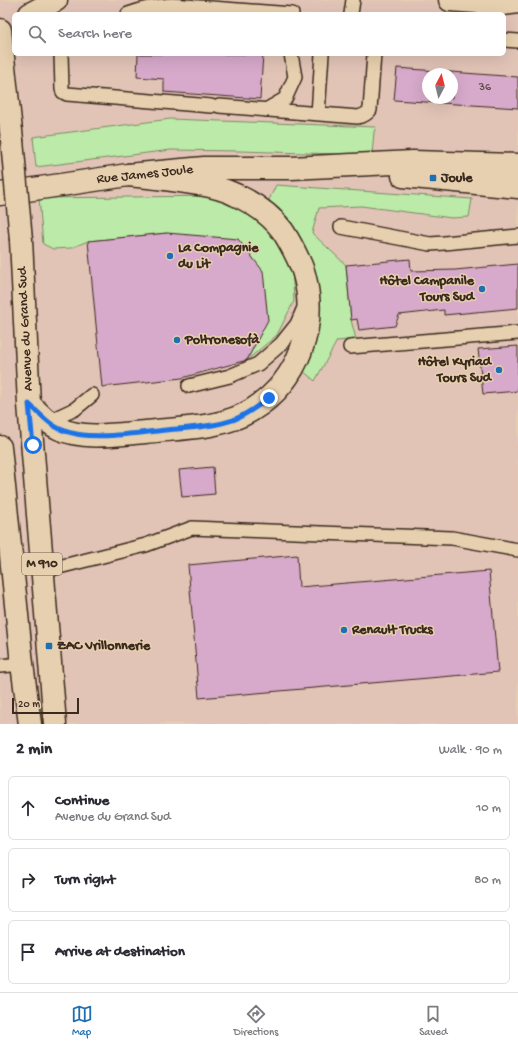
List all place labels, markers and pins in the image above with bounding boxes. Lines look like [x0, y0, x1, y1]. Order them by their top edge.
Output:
place label: Joule [440, 170, 473, 187]
marker: Joule [428, 173, 438, 183]
place label: La Compagnie du Lit [178, 240, 259, 273]
marker: La Compagnie du Lit [165, 251, 175, 261]
place label: Hôtel Campanile Tours Sud [379, 273, 476, 306]
marker: Hôtel Campanile Tours Sud [477, 284, 487, 294]
place label: Poltronesofà [184, 332, 261, 349]
marker: Poltronesofà [172, 335, 182, 345]
place label: Hôtel Kyriad Tours Sud [418, 354, 493, 387]
marker: Hôtel Kyriad Tours Sud [494, 365, 504, 375]
place label: Renault Trucks [351, 622, 434, 639]
marker: Renault Trucks [339, 625, 349, 635]
place label: ZAC Vrillonnerie [57, 638, 151, 655]
marker: ZAC Vrillonnerie [44, 641, 54, 651]

